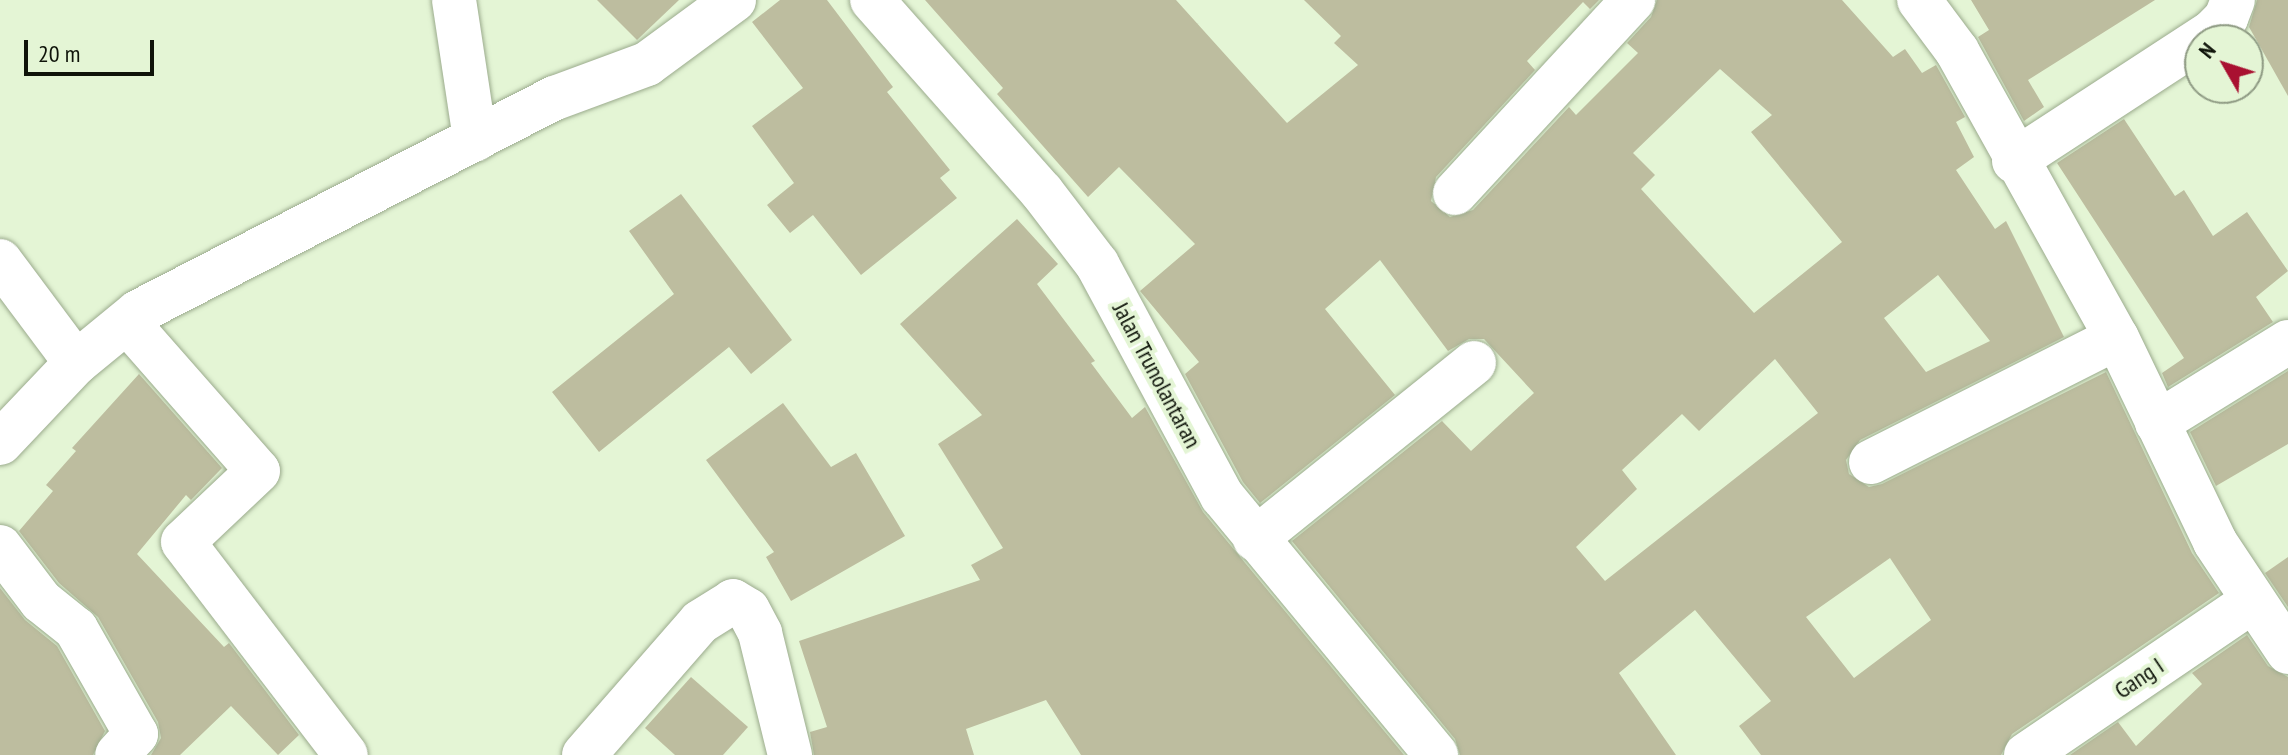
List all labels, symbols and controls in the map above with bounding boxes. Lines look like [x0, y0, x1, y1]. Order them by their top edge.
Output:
scale bar [28, 24, 158, 74]
north arrow [2184, 24, 2264, 104]
text: N [2192, 37, 2222, 64]
text: 20 m [38, 38, 80, 69]
street label: Jalan Trunolantaran [1106, 297, 1208, 453]
street label: Gang I [2109, 651, 2169, 705]

